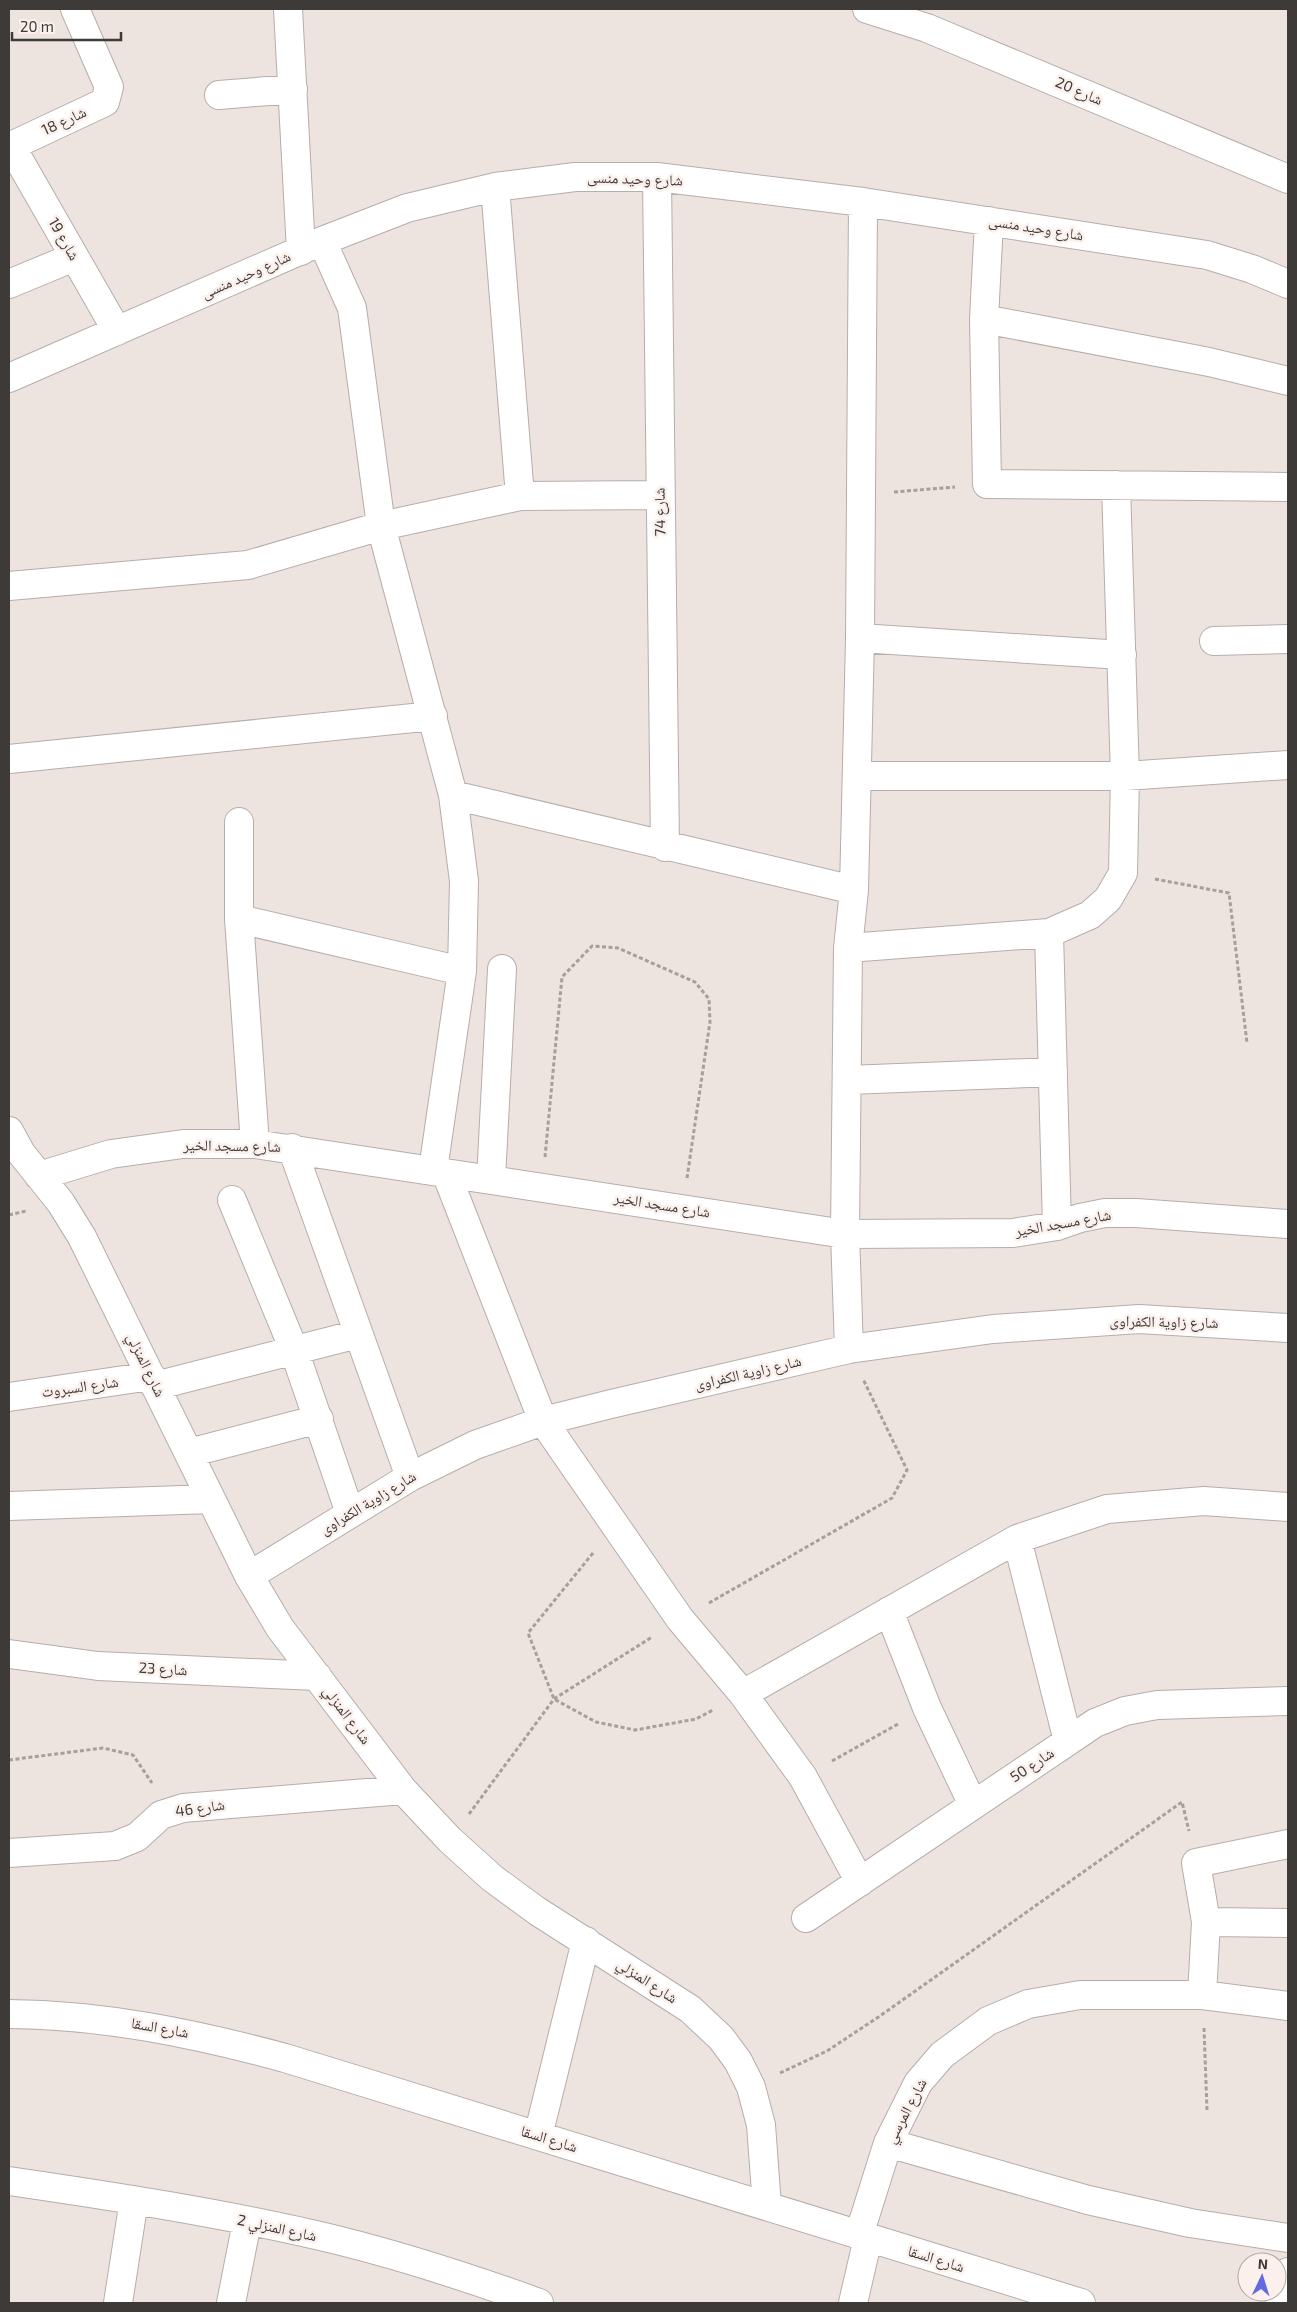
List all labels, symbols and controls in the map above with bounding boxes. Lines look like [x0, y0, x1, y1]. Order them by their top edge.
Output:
scale bar [12, 10, 121, 42]
text: 20 m [20, 17, 54, 35]
street label: شارع 20 [1052, 72, 1106, 110]
street label: شارع 18 [38, 102, 90, 140]
street label: شارع وحيد منسى [587, 167, 683, 191]
street label: شارع وحيد منسى [987, 211, 1085, 245]
street label: شارع 19 [44, 214, 84, 264]
street label: شارع وحيد منسى [198, 246, 294, 304]
street label: شارع 74 [650, 487, 670, 537]
street label: شارع مسجد الخير [182, 1135, 281, 1157]
street label: شارع مسجد الخير [611, 1187, 712, 1223]
street label: شارع مسجد الخير [1012, 1205, 1113, 1241]
street label: شارع زاوية الكفراوى [1109, 1311, 1219, 1333]
street label: شارع المنزلي [120, 1330, 170, 1401]
street label: شارع زاوية الكفراوى [693, 1351, 803, 1395]
street label: شارع السبروت [40, 1372, 120, 1402]
street label: شارع زاوية الكفراوى [316, 1466, 420, 1540]
street label: شارع 23 [138, 1658, 188, 1680]
street label: شارع المنزلي [317, 1682, 376, 1750]
street label: شارع 50 [1006, 1743, 1058, 1787]
street label: شارع 46 [174, 1795, 226, 1821]
street label: شارع المنزلي [612, 1954, 681, 2010]
street label: شارع السقا [130, 2013, 190, 2043]
street label: شارع المرسي [880, 2075, 933, 2148]
street label: شارع السقا [518, 2121, 580, 2157]
street label: شارع المنزلي 2 [235, 2210, 319, 2248]
street label: شارع السقا [905, 2241, 967, 2277]
north arrow [1237, 2252, 1287, 2302]
text: N [1257, 2255, 1269, 2272]

